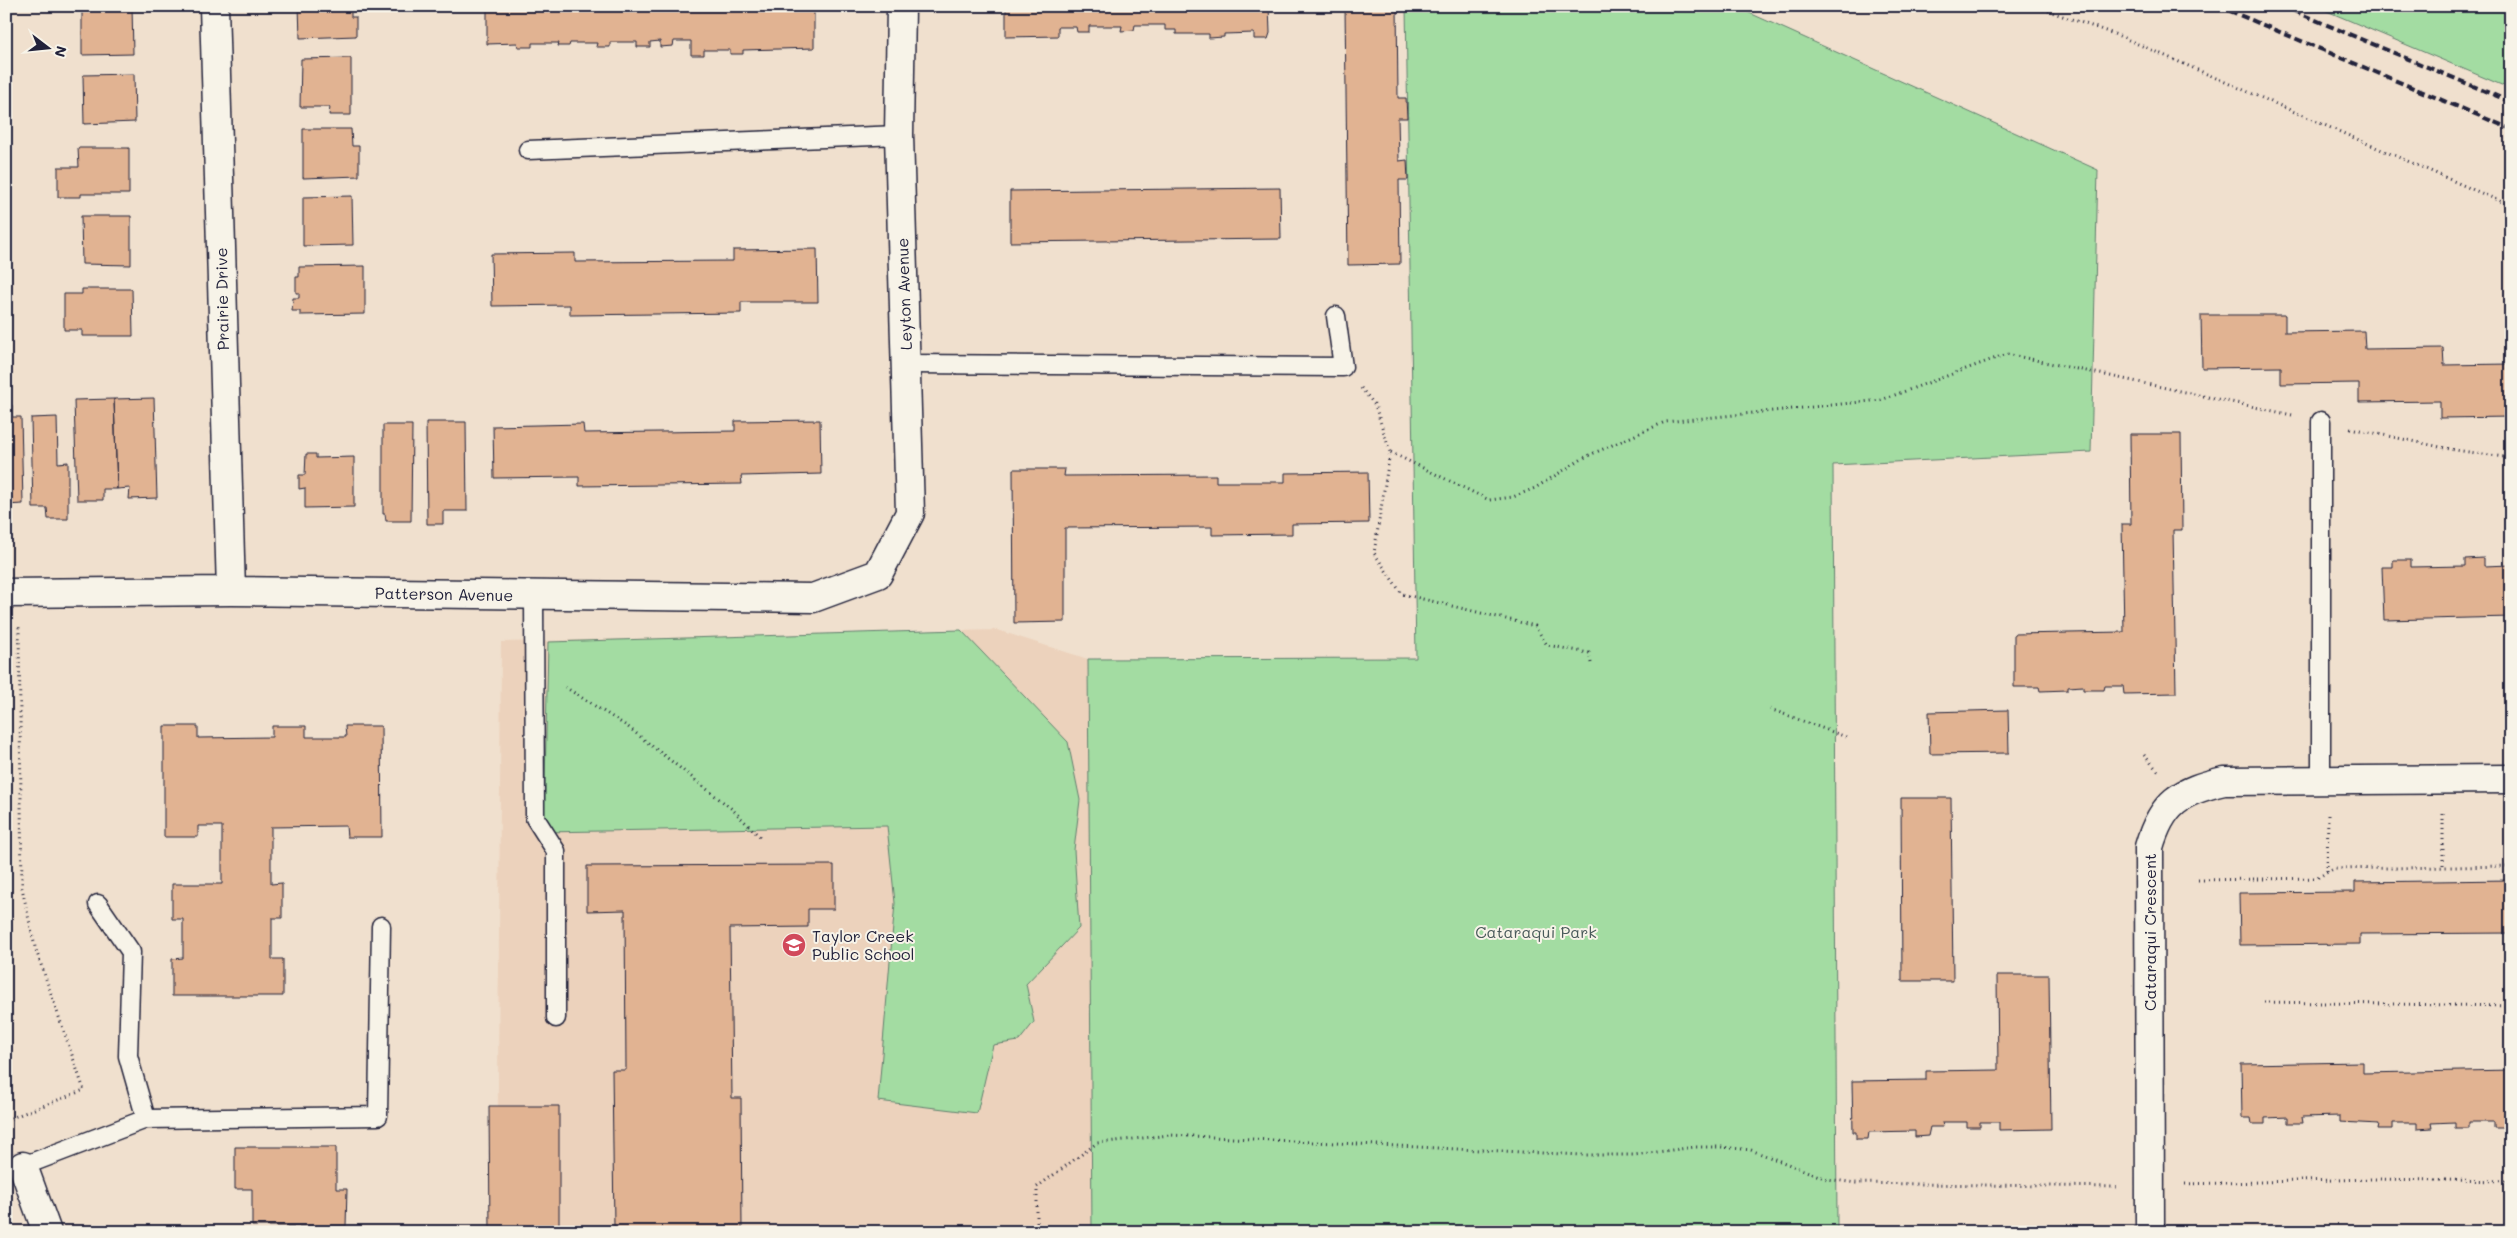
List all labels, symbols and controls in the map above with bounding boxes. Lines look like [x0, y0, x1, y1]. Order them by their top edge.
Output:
north arrow [22, 22, 72, 72]
text: N [50, 44, 72, 59]
street label: Leyton Avenue [891, 237, 916, 351]
street label: Prairie Drive [210, 247, 233, 351]
street label: Patterson Avenue [375, 582, 513, 605]
street label: Cataraqui Crescent [2139, 853, 2160, 1011]
park label: Cataraqui Park [1475, 921, 1597, 942]
place label: Taylor Creek Public School [812, 925, 915, 964]
school or university icon: Taylor Creek Public School [781, 932, 807, 958]

